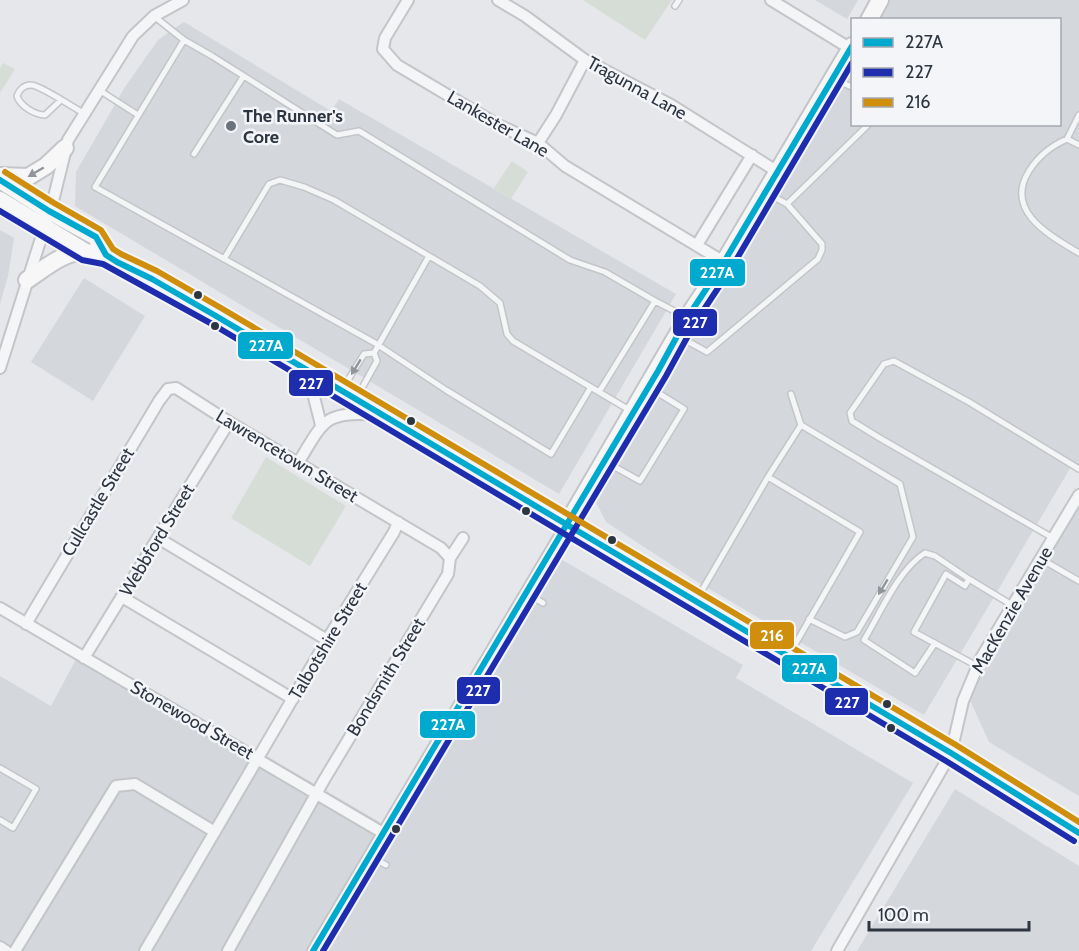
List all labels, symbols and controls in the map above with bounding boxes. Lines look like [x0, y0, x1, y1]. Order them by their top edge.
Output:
legend [851, 18, 1061, 126]
text: 227A [905, 31, 943, 53]
street label: Tragunna Lane [583, 52, 691, 124]
text: 227 [905, 61, 933, 83]
street label: Lankester Lane [443, 86, 553, 162]
text: 216 [905, 91, 931, 113]
place label: The Runner's Core [243, 105, 343, 148]
marker: The Runner's Core [224, 119, 238, 133]
one-way arrow [28, 166, 44, 177]
line badge: 227A [689, 258, 746, 287]
text: 227A [700, 263, 734, 282]
unlabelled marker [192, 289, 204, 301]
line badge: 227 [672, 308, 718, 337]
text: 227 [682, 313, 708, 332]
unlabelled marker [209, 320, 221, 332]
line badge: 227A [237, 331, 294, 360]
text: 227A [249, 336, 283, 355]
one-way arrow [351, 359, 361, 376]
line badge: 227 [288, 369, 334, 397]
text: 227 [298, 374, 324, 393]
street label: Lawrencetown Street [212, 405, 362, 507]
unlabelled marker [405, 415, 417, 427]
street label: Cullcastle Street [57, 444, 139, 560]
street label: Webbford Street [115, 480, 199, 600]
unlabelled marker [520, 505, 532, 517]
unlabelled marker [606, 534, 618, 546]
street label: MacKenzie Avenue [967, 543, 1057, 677]
street label: Talbotshire Street [284, 578, 372, 704]
one-way arrow [878, 579, 889, 595]
street label: Bondsmith Street [342, 614, 430, 740]
line badge: 216 [749, 621, 795, 650]
text: 216 [760, 626, 784, 645]
line badge: 227A [781, 654, 838, 683]
text: 227A [792, 659, 826, 678]
street label: Stonewood Street [127, 676, 257, 764]
line badge: 227 [456, 676, 501, 705]
text: 227 [465, 681, 491, 700]
line badge: 227 [824, 687, 869, 716]
text: 227 [834, 693, 860, 712]
unlabelled marker [881, 698, 893, 710]
line badge: 227A [419, 710, 476, 739]
text: 227A [431, 715, 465, 734]
unlabelled marker [885, 722, 897, 734]
unlabelled marker [390, 823, 402, 835]
scale bar [869, 894, 1030, 932]
text: 100 m [878, 904, 929, 926]

